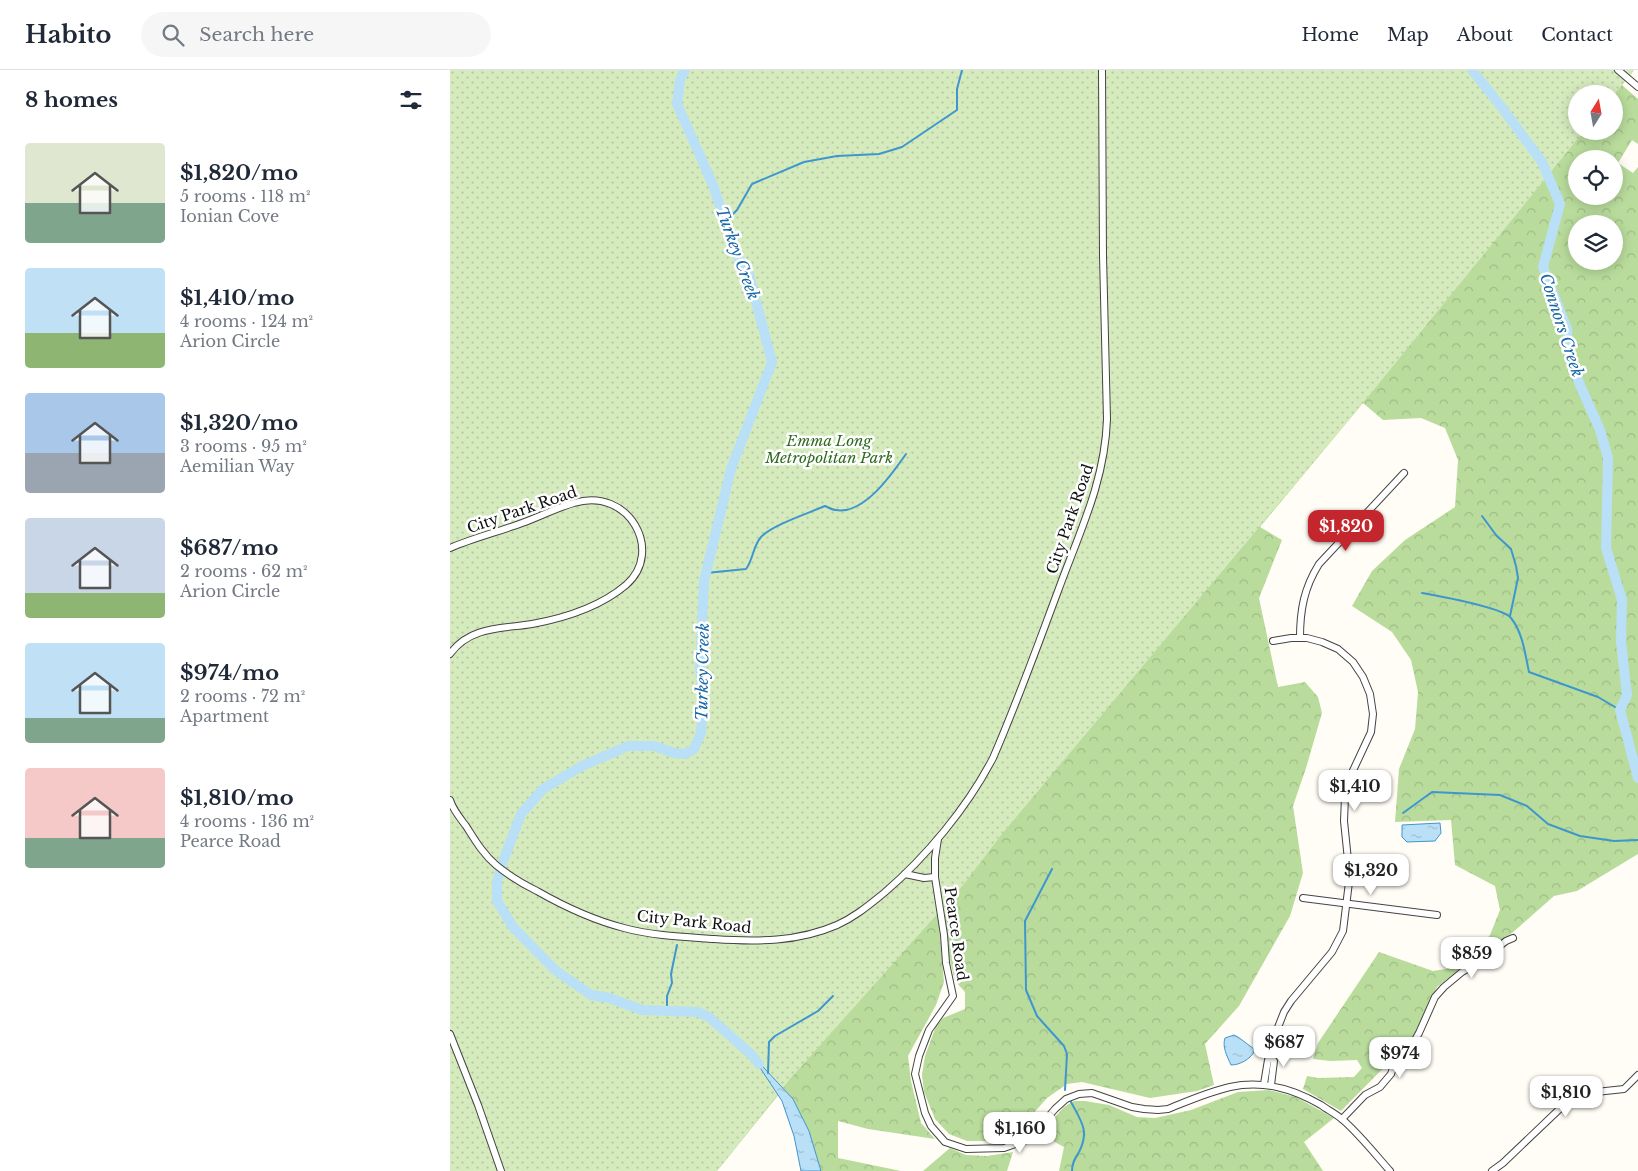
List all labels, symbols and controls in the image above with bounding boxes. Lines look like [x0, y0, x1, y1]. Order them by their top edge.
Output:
search box [141, 12, 491, 57]
text: Habito [25, 20, 111, 49]
icon: search [159, 21, 187, 49]
text: Search here [199, 23, 314, 46]
text: Home [1301, 24, 1359, 46]
text: Map [1387, 24, 1429, 46]
text: About [1457, 24, 1513, 46]
text: Contact [1541, 24, 1613, 46]
north arrow [1568, 85, 1622, 140]
map controls [1568, 85, 1623, 270]
icon: filters [397, 86, 425, 114]
text: 8 homes [25, 87, 118, 113]
button: locate [1568, 150, 1623, 205]
text: $1,820/mo [180, 160, 298, 186]
icon: home [65, 163, 125, 223]
text: 5 rooms · 118 m² [180, 186, 311, 206]
water label: Turkey Creek [712, 204, 764, 302]
text: Ionian Cove [180, 206, 279, 226]
button: layers [1568, 215, 1623, 270]
water label: Connors Creek [1536, 271, 1588, 379]
text: $1,410/mo [180, 285, 294, 311]
icon: home [65, 288, 125, 348]
text: 4 rooms · 124 m² [180, 311, 313, 331]
text: Arion Circle [180, 331, 280, 351]
text: $1,320/mo [180, 410, 298, 436]
icon: home [65, 413, 125, 473]
park label: Emma Long Metropolitan Park [764, 431, 893, 467]
text: 3 rooms · 95 m² [180, 436, 307, 456]
text: Aemilian Way [180, 456, 295, 476]
street label: City Park Road [1042, 461, 1097, 576]
street label: City Park Road [464, 482, 579, 537]
pin: $1,820 [1305, 510, 1387, 552]
text: $1,820 [1319, 516, 1373, 536]
text: $687/mo [180, 535, 278, 561]
icon: home [65, 538, 125, 598]
text: 2 rooms · 62 m² [180, 561, 307, 581]
text: Arion Circle [180, 581, 280, 601]
water label: Turkey Creek [691, 623, 713, 721]
text: $974/mo [180, 660, 279, 686]
icon: home [65, 663, 125, 723]
text: 2 rooms · 72 m² [180, 686, 305, 706]
text: Apartment [180, 706, 269, 726]
pin: $1,410 [1314, 770, 1396, 812]
text: $1,410 [1329, 776, 1381, 796]
text: $1,810/mo [180, 785, 294, 811]
icon: home [65, 788, 125, 848]
text: 4 rooms · 136 m² [180, 811, 314, 831]
text: Pearce Road [180, 831, 281, 851]
pin: $1,320 [1330, 854, 1412, 896]
text: $1,320 [1344, 860, 1398, 880]
street label: Pearce Road [941, 886, 972, 982]
street label: City Park Road [636, 906, 752, 937]
pin: $859 [1442, 936, 1502, 979]
text: $859 [1452, 943, 1492, 963]
pin: $687 [1254, 1026, 1314, 1068]
text: $687 [1264, 1032, 1304, 1052]
pin: $974 [1370, 1036, 1430, 1079]
text: $974 [1380, 1043, 1420, 1063]
pin: $1,810 [1525, 1076, 1607, 1118]
text: $1,810 [1541, 1082, 1591, 1102]
pin: $1,160 [979, 1112, 1061, 1154]
text: $1,160 [994, 1118, 1046, 1138]

